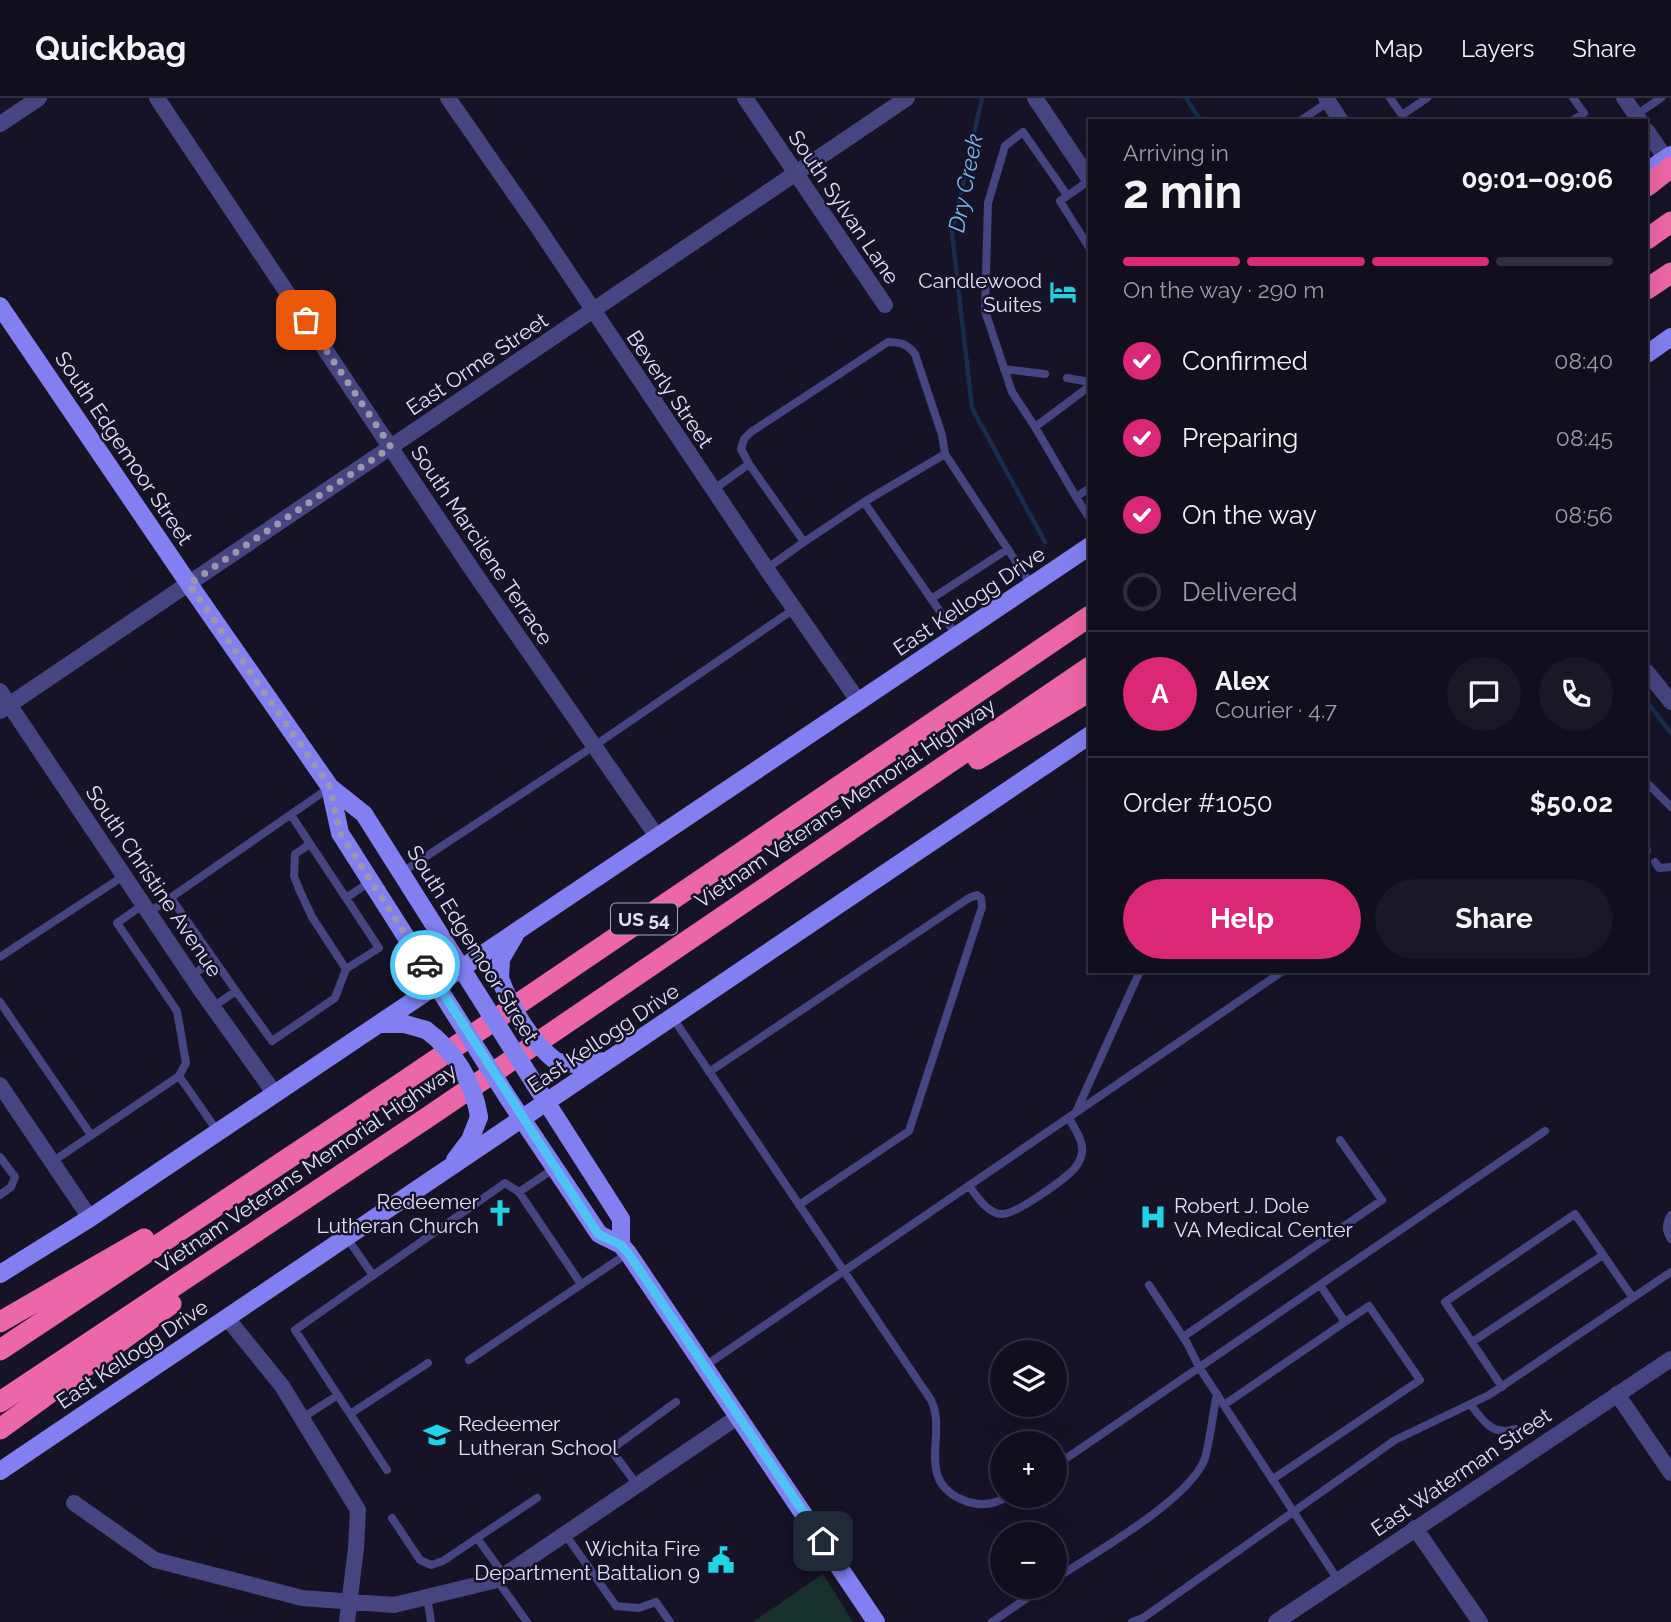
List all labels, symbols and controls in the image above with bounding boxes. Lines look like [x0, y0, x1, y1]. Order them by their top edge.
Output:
text: Quickbag [35, 29, 187, 68]
text: Map [1374, 34, 1423, 63]
text: Layers [1461, 34, 1534, 63]
text: Share [1572, 34, 1636, 63]
street label: South Sylvan Lane [783, 126, 905, 288]
water label: Dry Creek [942, 131, 988, 235]
text: Arriving in [1123, 139, 1229, 166]
text: 09:01–09:06 [1462, 164, 1613, 194]
text: 2 min [1123, 165, 1242, 219]
place label: Candlewood Suites [918, 268, 1042, 317]
text: On the way · 290 m [1123, 276, 1324, 303]
hotel icon: Candlewood Suites [1048, 277, 1078, 307]
pin [276, 290, 336, 350]
icon: bag [287, 301, 325, 339]
street label: East Orme Street [402, 308, 552, 420]
street label: Beverly Street [622, 326, 718, 452]
icon: check [1123, 342, 1161, 380]
text: Confirmed [1182, 346, 1308, 376]
street label: South Edgemoor Street [50, 347, 198, 549]
text: 08:40 [1554, 347, 1613, 374]
icon: check [1123, 419, 1161, 457]
text: Preparing [1182, 423, 1298, 453]
text: 08:45 [1556, 424, 1613, 451]
street label: South Marcilene Terrace [406, 440, 558, 650]
icon: check [1123, 496, 1161, 534]
text: On the way [1182, 500, 1317, 530]
text: 08:56 [1555, 501, 1613, 528]
street label: East Kellogg Drive [889, 541, 1049, 661]
text: Delivered [1182, 577, 1297, 607]
button: chat [1447, 657, 1521, 731]
button: phone [1539, 657, 1613, 731]
text: Alex [1215, 666, 1270, 696]
text: A [1151, 679, 1169, 709]
street label: Vietnam Veterans Memorial Highway [690, 693, 1000, 913]
text: Courier · 4.7 [1215, 696, 1337, 723]
street label: South Christine Avenue [81, 780, 227, 982]
text: Order #1050 [1123, 788, 1273, 818]
text: $50.02 [1530, 788, 1613, 818]
street label: South Edgemoor Street [402, 841, 544, 1047]
button: Help [1123, 879, 1361, 959]
button: Share [1375, 879, 1613, 959]
road number: US 54 [611, 904, 677, 934]
courier [390, 930, 460, 1000]
icon: car [406, 946, 444, 984]
street label: East Kellogg Drive [523, 978, 683, 1098]
street label: Vietnam Veterans Memorial Highway [151, 1058, 461, 1278]
place label: Redeemer Lutheran Church [316, 1189, 480, 1238]
place label: Robert J. Dole VA Medical Center [1174, 1193, 1354, 1242]
church icon: Redeemer Lutheran Church [485, 1198, 515, 1228]
hospital icon: Robert J. Dole VA Medical Center [1138, 1202, 1168, 1232]
street label: East Kellogg Drive [52, 1294, 212, 1414]
map controls [990, 1340, 1067, 1599]
button: layers [990, 1340, 1067, 1417]
street label: East Waterman Street [1366, 1403, 1556, 1541]
place label: Redeemer Lutheran School [458, 1411, 618, 1460]
school or university icon: Redeemer Lutheran School [422, 1420, 452, 1450]
button: + [990, 1431, 1067, 1508]
pin [793, 1511, 853, 1571]
icon: home [804, 1522, 842, 1560]
button: − [990, 1522, 1067, 1599]
place label: Wichita Fire Department Battalion 9 [474, 1536, 700, 1585]
public building icon: Wichita Fire Department Battalion 9 [706, 1545, 736, 1575]

